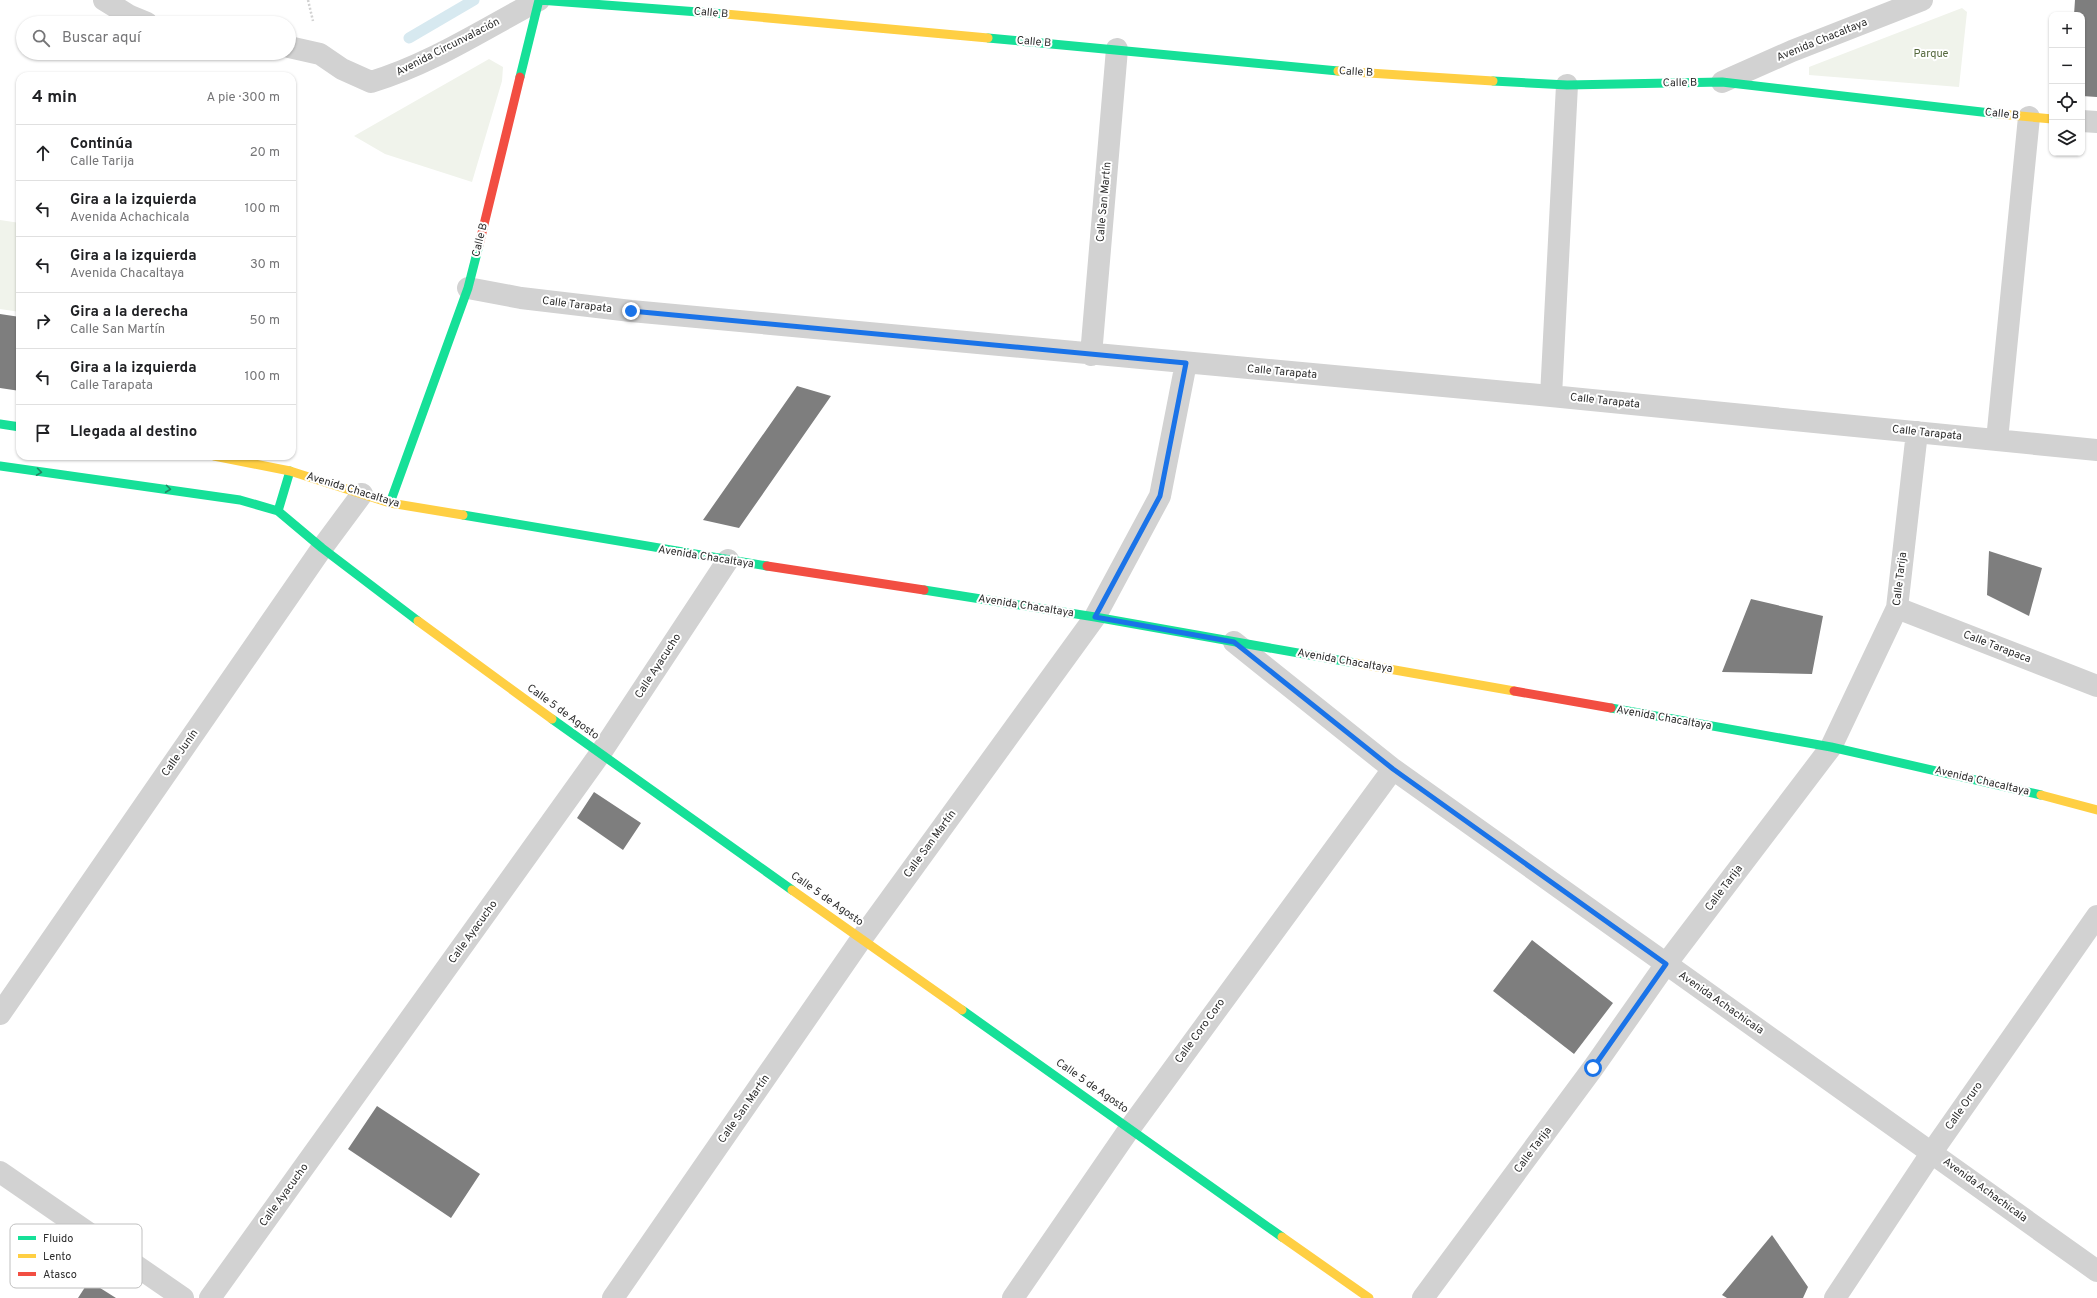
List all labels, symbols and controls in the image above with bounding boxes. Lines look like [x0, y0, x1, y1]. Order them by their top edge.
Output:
street label: Calle B [693, 5, 729, 21]
map controls [2049, 12, 2085, 156]
button: + [2049, 12, 2085, 48]
street label: Avenida Circunvalación [394, 15, 502, 79]
street label: Avenida Chacaltaya [1775, 15, 1870, 65]
search box [16, 16, 296, 60]
icon: search [30, 27, 52, 49]
text: Buscar aquí [62, 29, 141, 48]
street label: Calle B [1016, 34, 1052, 50]
park label: Parque [1914, 47, 1949, 61]
button: − [2049, 48, 2085, 84]
street label: Calle B [1338, 64, 1374, 80]
street label: Calle B [1663, 76, 1697, 90]
button: locate [2049, 84, 2085, 120]
text: 4 min [32, 87, 77, 109]
text: A pie · 300 m [207, 90, 280, 106]
street label: Calle B [1984, 105, 2020, 123]
button: layers [2049, 120, 2085, 156]
text: Continúa [70, 135, 132, 154]
icon: ahead [32, 142, 54, 164]
text: 20 m [250, 145, 280, 161]
text: Calle Tarija [70, 154, 134, 170]
street label: Calle San Martín [1094, 161, 1114, 243]
text: Gira a la izquierda [70, 191, 197, 210]
icon: left [32, 198, 54, 220]
text: 100 m [244, 201, 280, 217]
text: Avenida Achachicala [70, 210, 189, 226]
street label: Calle B [469, 222, 491, 258]
text: Gira a la izquierda [70, 247, 197, 266]
icon: left [32, 254, 54, 276]
text: 30 m [250, 257, 280, 273]
text: Avenida Chacaltaya [70, 266, 184, 282]
street label: Calle Tarapata [541, 294, 613, 316]
route end [622, 302, 640, 320]
text: Gira a la derecha [70, 303, 188, 322]
icon: right [32, 310, 54, 332]
text: 50 m [250, 313, 280, 329]
text: Calle San Martín [70, 322, 165, 338]
text: Gira a la izquierda [70, 359, 197, 378]
street label: Calle Tarapata [1246, 362, 1318, 382]
icon: left [32, 366, 54, 388]
text: 100 m [244, 369, 280, 385]
text: Calle Tarapata [70, 378, 153, 394]
street label: Calle Tarapata [1569, 390, 1641, 412]
icon: arrive [32, 422, 54, 444]
street label: Calle Tarapata [1891, 422, 1963, 444]
text: Llegada al destino [70, 423, 197, 442]
one-way arrow [36, 467, 42, 476]
street label: Avenida Chacaltaya [305, 469, 401, 511]
one-way arrow [164, 484, 171, 493]
street label: Avenida Chacaltaya [657, 543, 755, 572]
street label: Calle Tarija [1890, 551, 1910, 607]
street label: Avenida Chacaltaya [977, 592, 1075, 621]
street label: Calle Tarapaca [1961, 628, 2033, 666]
street label: Calle Ayacucho [632, 631, 684, 701]
street label: Avenida Chacaltaya [1296, 646, 1394, 676]
street label: Calle 5 de Agosto [524, 681, 602, 743]
street label: Avenida Chacaltaya [1615, 703, 1713, 733]
street label: Calle Junín [159, 727, 201, 779]
street label: Avenida Chacaltaya [1933, 763, 2031, 799]
street label: Calle San Martín [901, 807, 959, 881]
street label: Calle Tarija [1702, 862, 1746, 914]
street label: Calle 5 de Agosto [788, 869, 866, 929]
street label: Calle Ayacucho [445, 898, 501, 966]
street label: Avenida Achachicala [1676, 968, 1767, 1038]
street label: Calle Coro Coro [1172, 996, 1228, 1066]
street label: Calle 5 de Agosto [1053, 1056, 1131, 1116]
route start [1584, 1059, 1602, 1077]
street label: Calle San Martín [715, 1072, 773, 1146]
street label: Calle Oruro [1942, 1079, 1986, 1133]
street label: Calle Tarija [1511, 1124, 1555, 1176]
street label: Avenida Achachicala [1940, 1155, 2030, 1225]
street label: Calle Ayacucho [256, 1161, 312, 1229]
legend [10, 1224, 142, 1288]
text: Fluido [43, 1232, 73, 1246]
text: Lento [43, 1250, 71, 1264]
text: Atasco [43, 1268, 77, 1282]

